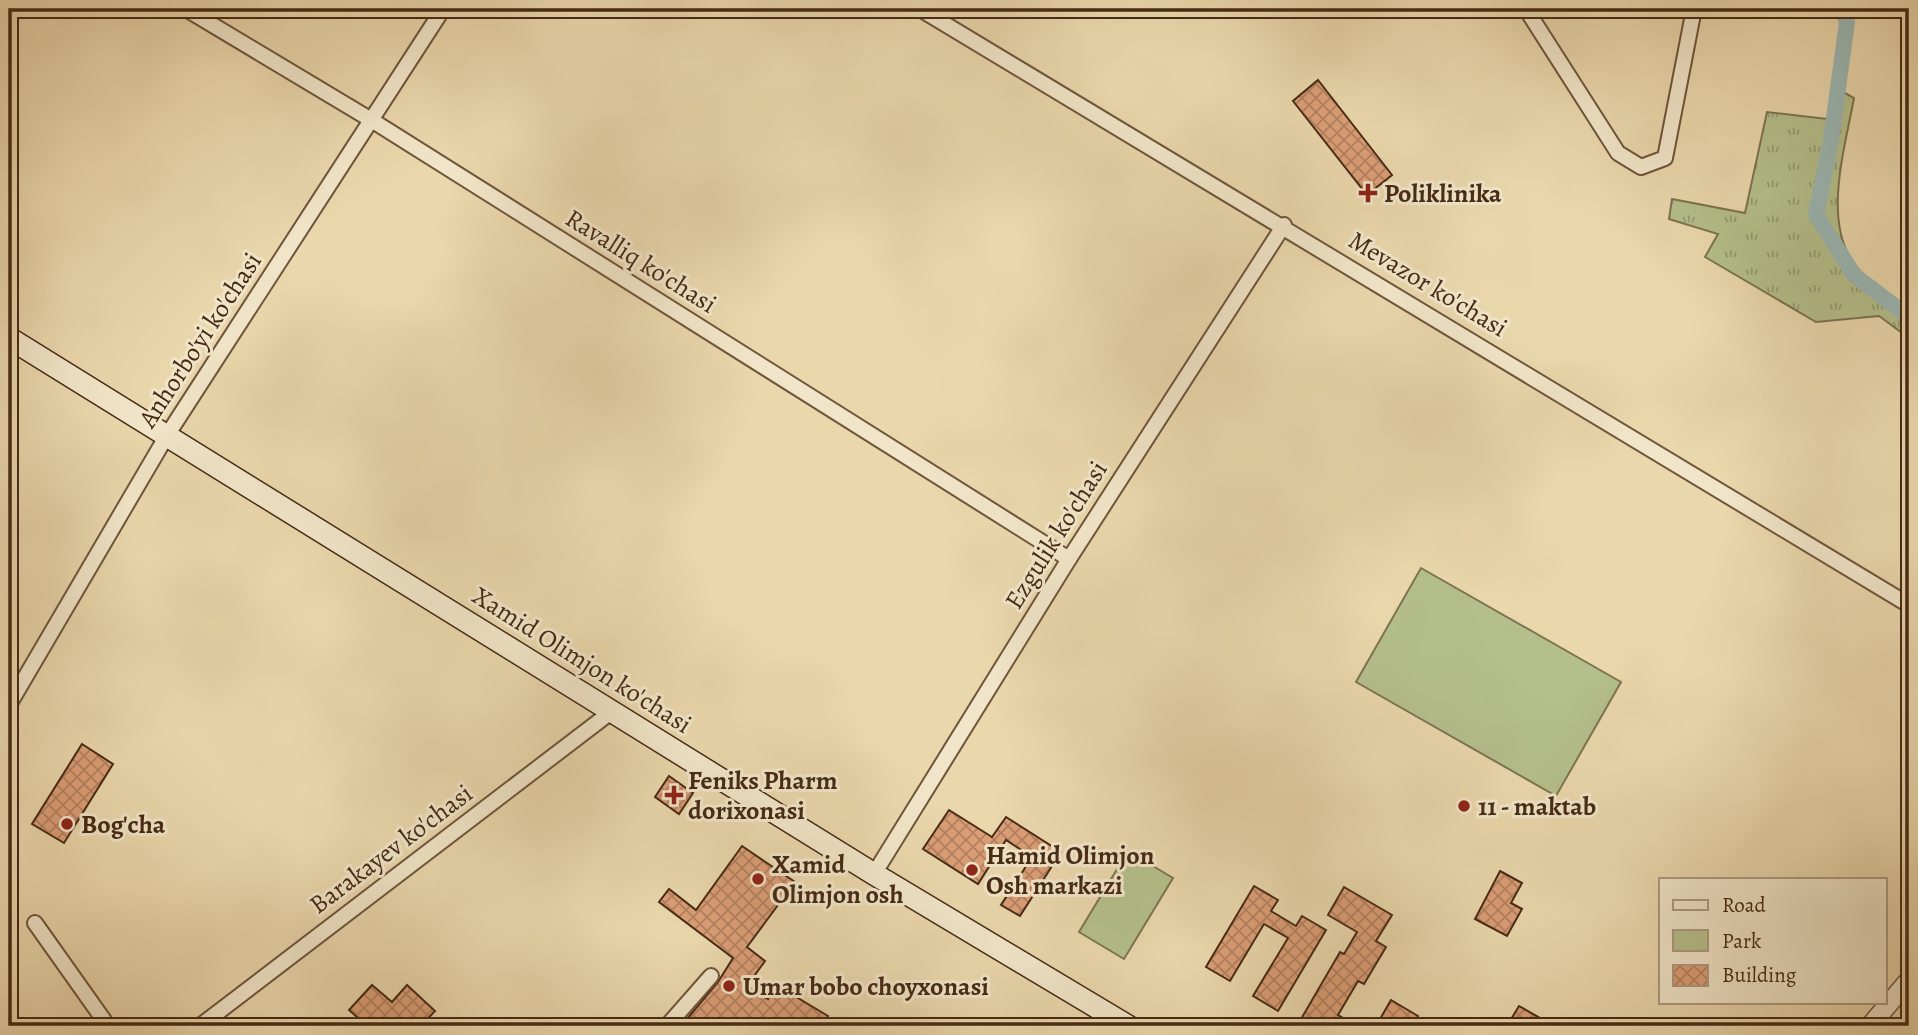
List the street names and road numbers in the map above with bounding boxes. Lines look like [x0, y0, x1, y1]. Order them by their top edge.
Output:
street label: Ravalliq ko'chasi [559, 201, 723, 321]
street label: Mevazor ko'chasi [1342, 223, 1514, 345]
street label: Anhorbo'yi ko'chasi [130, 246, 270, 435]
street label: Ezgulik ko'chasi [996, 454, 1116, 616]
street label: Xamid Olimjon ko'chasi [466, 578, 698, 742]
street label: Barakayev ko'chasi [302, 776, 480, 922]

